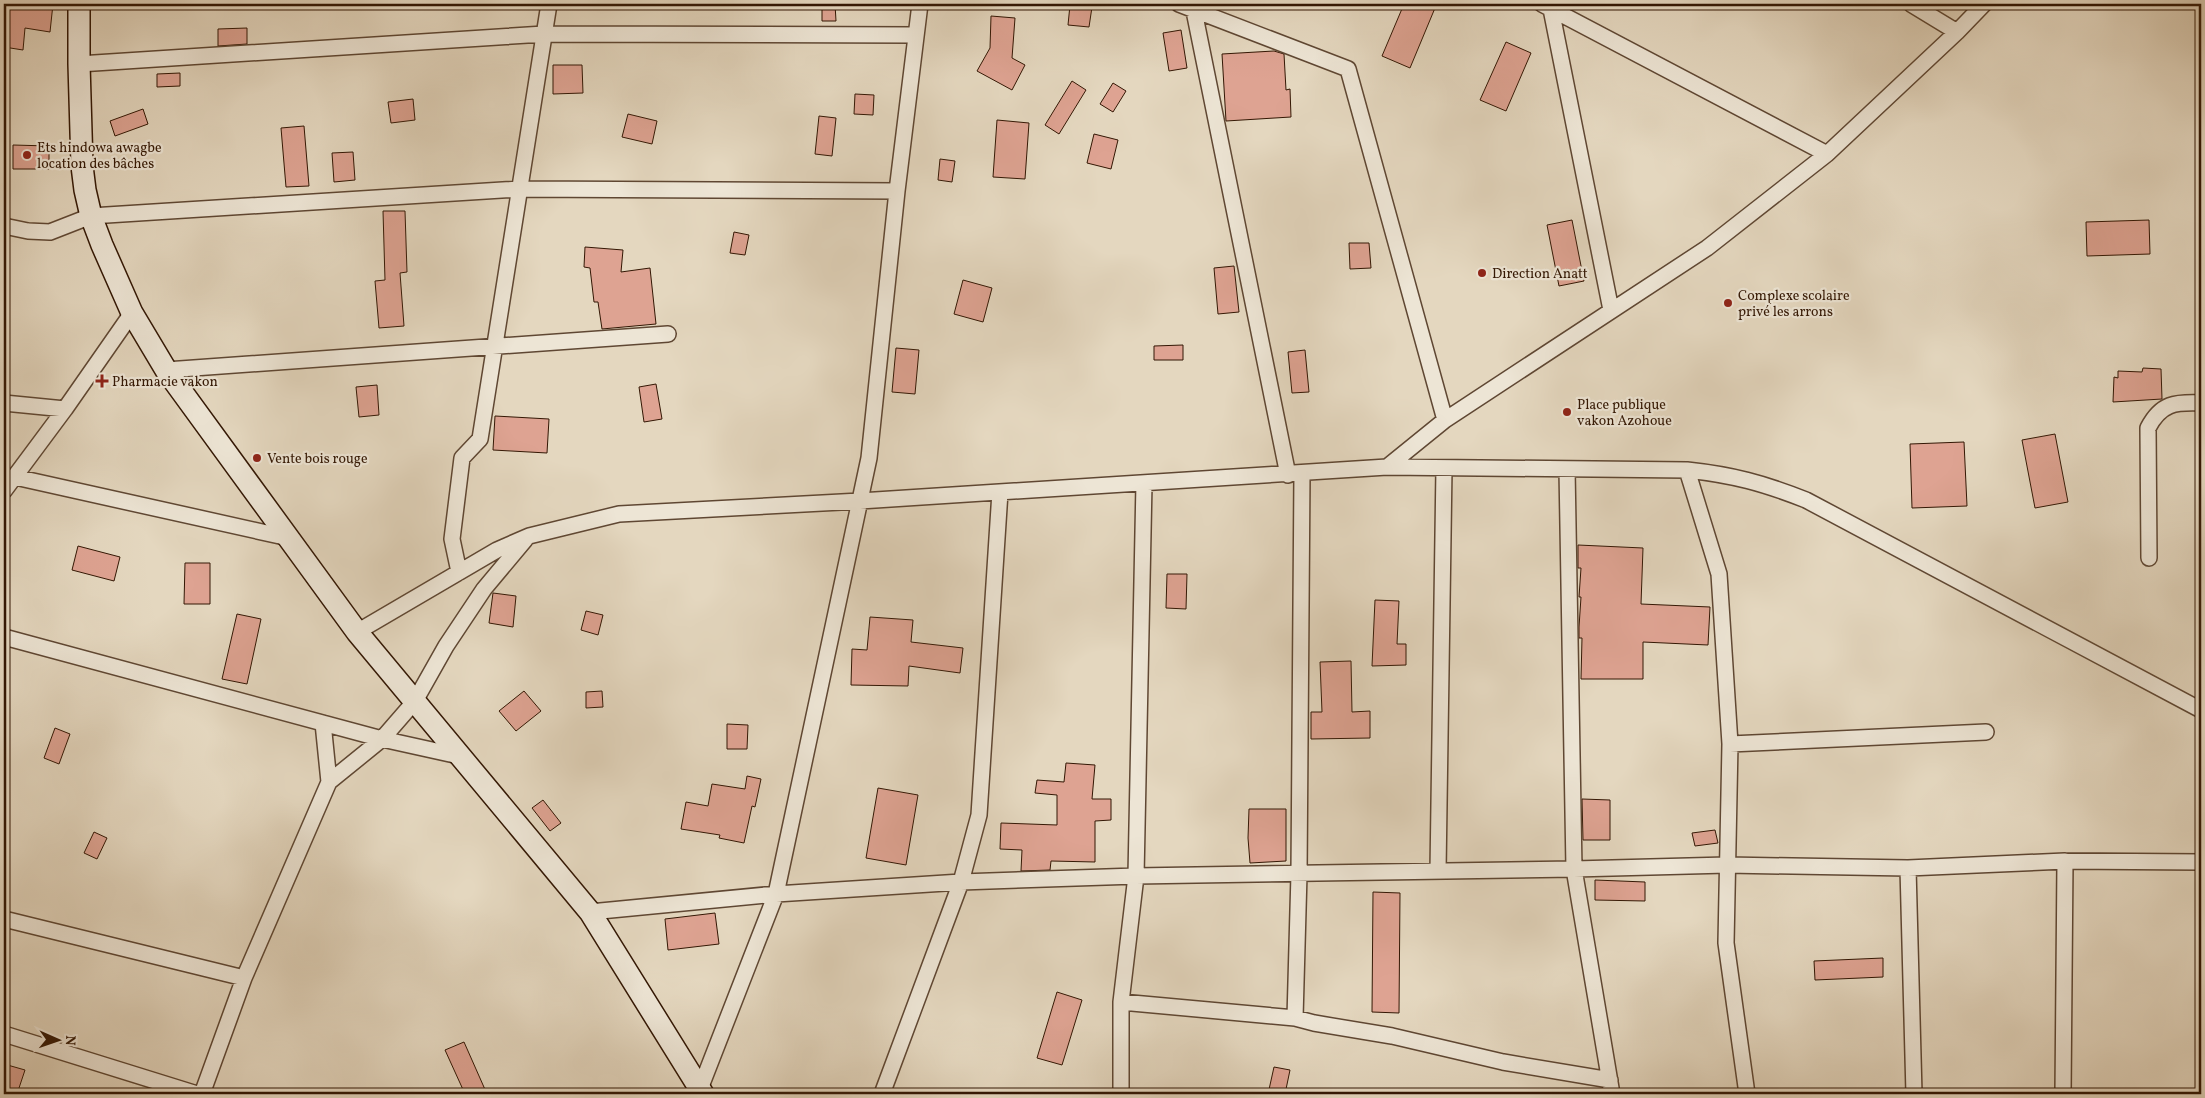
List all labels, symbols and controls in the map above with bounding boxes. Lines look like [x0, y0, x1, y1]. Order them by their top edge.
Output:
place label: Ets hindowa awagbe location des bâches [37, 139, 162, 174]
marker: Ets hindowa awagbe location des bâches [21, 149, 33, 161]
place label: Direction Anatt [1492, 265, 1588, 284]
marker: Direction Anatt [1476, 267, 1488, 279]
place label: Complexe scolaire privé les arrons [1738, 287, 1850, 322]
marker: Complexe scolaire privé les arrons [1722, 297, 1734, 309]
place label: Pharmacie vakon [112, 373, 218, 392]
marker: Pharmacie vakon [96, 375, 108, 387]
place label: Place publique vakon Azohoue [1577, 396, 1672, 431]
marker: Place publique vakon Azohoue [1561, 406, 1573, 418]
place label: Vente bois rouge [267, 450, 368, 469]
marker: Vente bois rouge [251, 452, 263, 464]
north arrow [32, 1016, 82, 1066]
text: N [60, 1035, 79, 1046]

